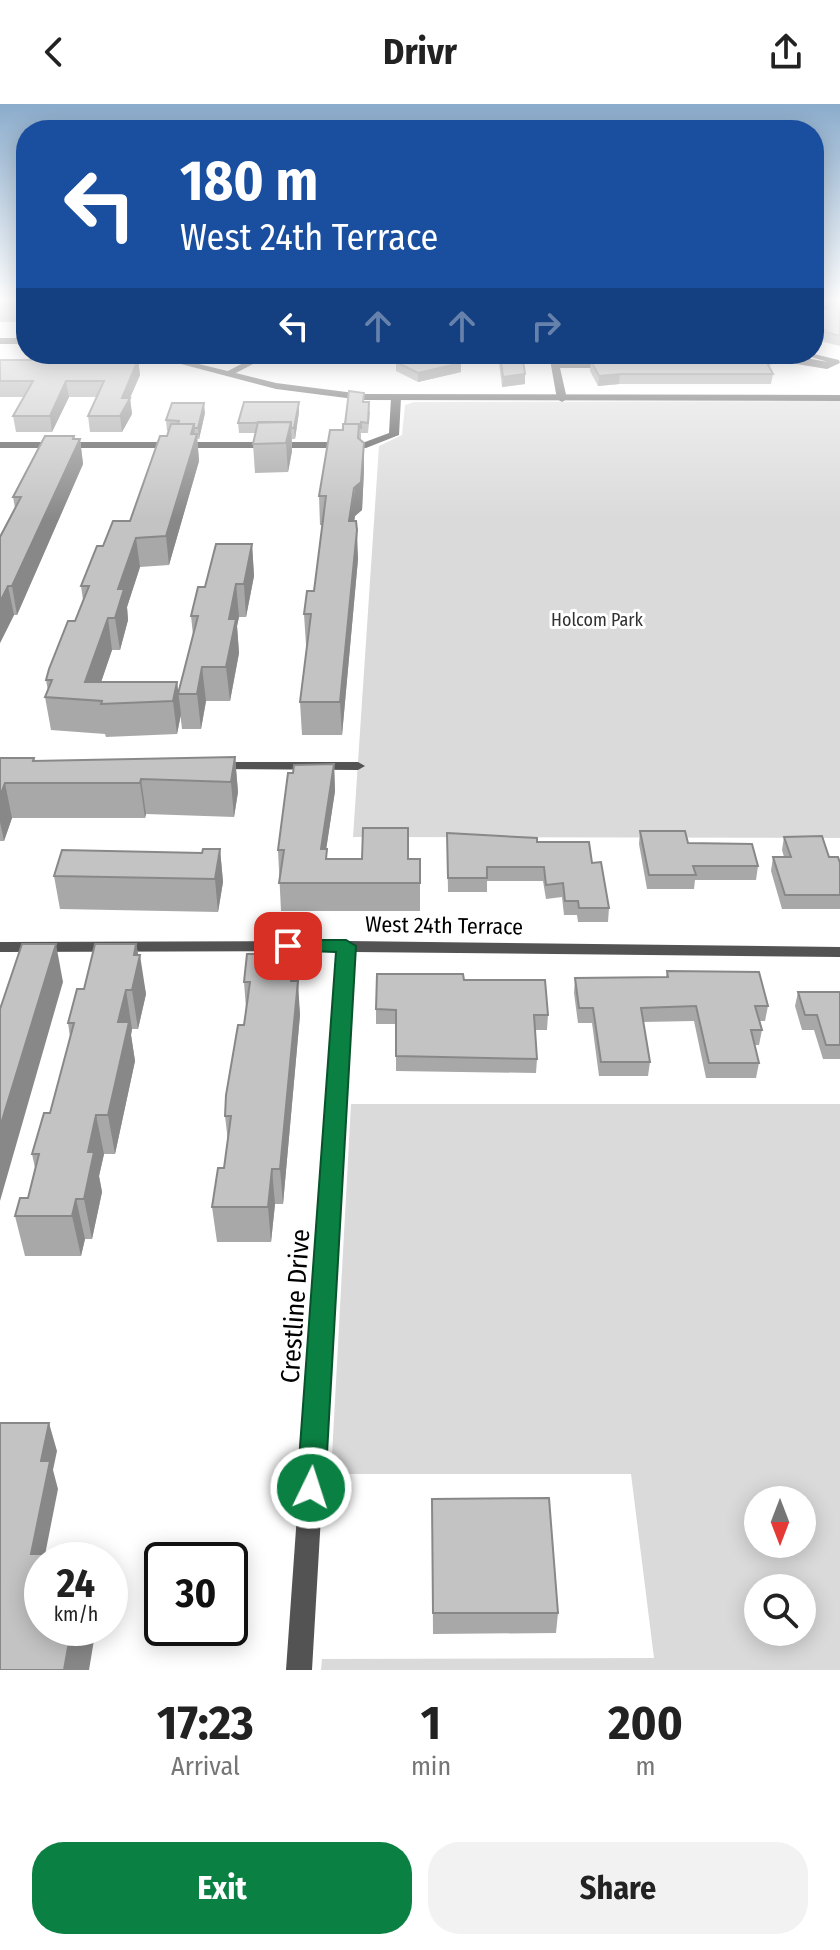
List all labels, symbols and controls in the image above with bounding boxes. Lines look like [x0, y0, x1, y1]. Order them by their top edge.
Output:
icon: back [32, 30, 76, 74]
text: Drivr [383, 30, 457, 74]
icon: share [764, 30, 808, 74]
text: 180 m [180, 148, 318, 215]
icon: left [48, 152, 152, 256]
text: West 24th Terrace [180, 216, 438, 260]
icon: left [272, 304, 316, 348]
icon: ahead [356, 304, 400, 348]
icon: ahead [440, 304, 484, 348]
icon: right [524, 304, 568, 348]
park label: Holcom Park [551, 609, 644, 631]
street label: West 24th Terrace [365, 911, 523, 940]
pin [254, 912, 322, 980]
icon: arrive [266, 924, 310, 968]
street label: Crestline Drive [275, 1228, 316, 1384]
position arrow [269, 1446, 353, 1530]
north arrow [744, 1486, 816, 1558]
map controls [744, 1486, 816, 1646]
speed limit sign: 30 [144, 1542, 248, 1646]
text: 24 [57, 1560, 95, 1608]
button: search [744, 1574, 816, 1646]
text: km/h [54, 1602, 98, 1626]
text: 17:23 [157, 1694, 254, 1752]
text: 1 [421, 1694, 441, 1752]
text: 200 [608, 1694, 683, 1752]
text: Arrival [171, 1751, 240, 1782]
text: min [411, 1751, 451, 1782]
text: m [636, 1751, 656, 1782]
button: Exit [32, 1842, 412, 1934]
button: Share [428, 1842, 808, 1934]

